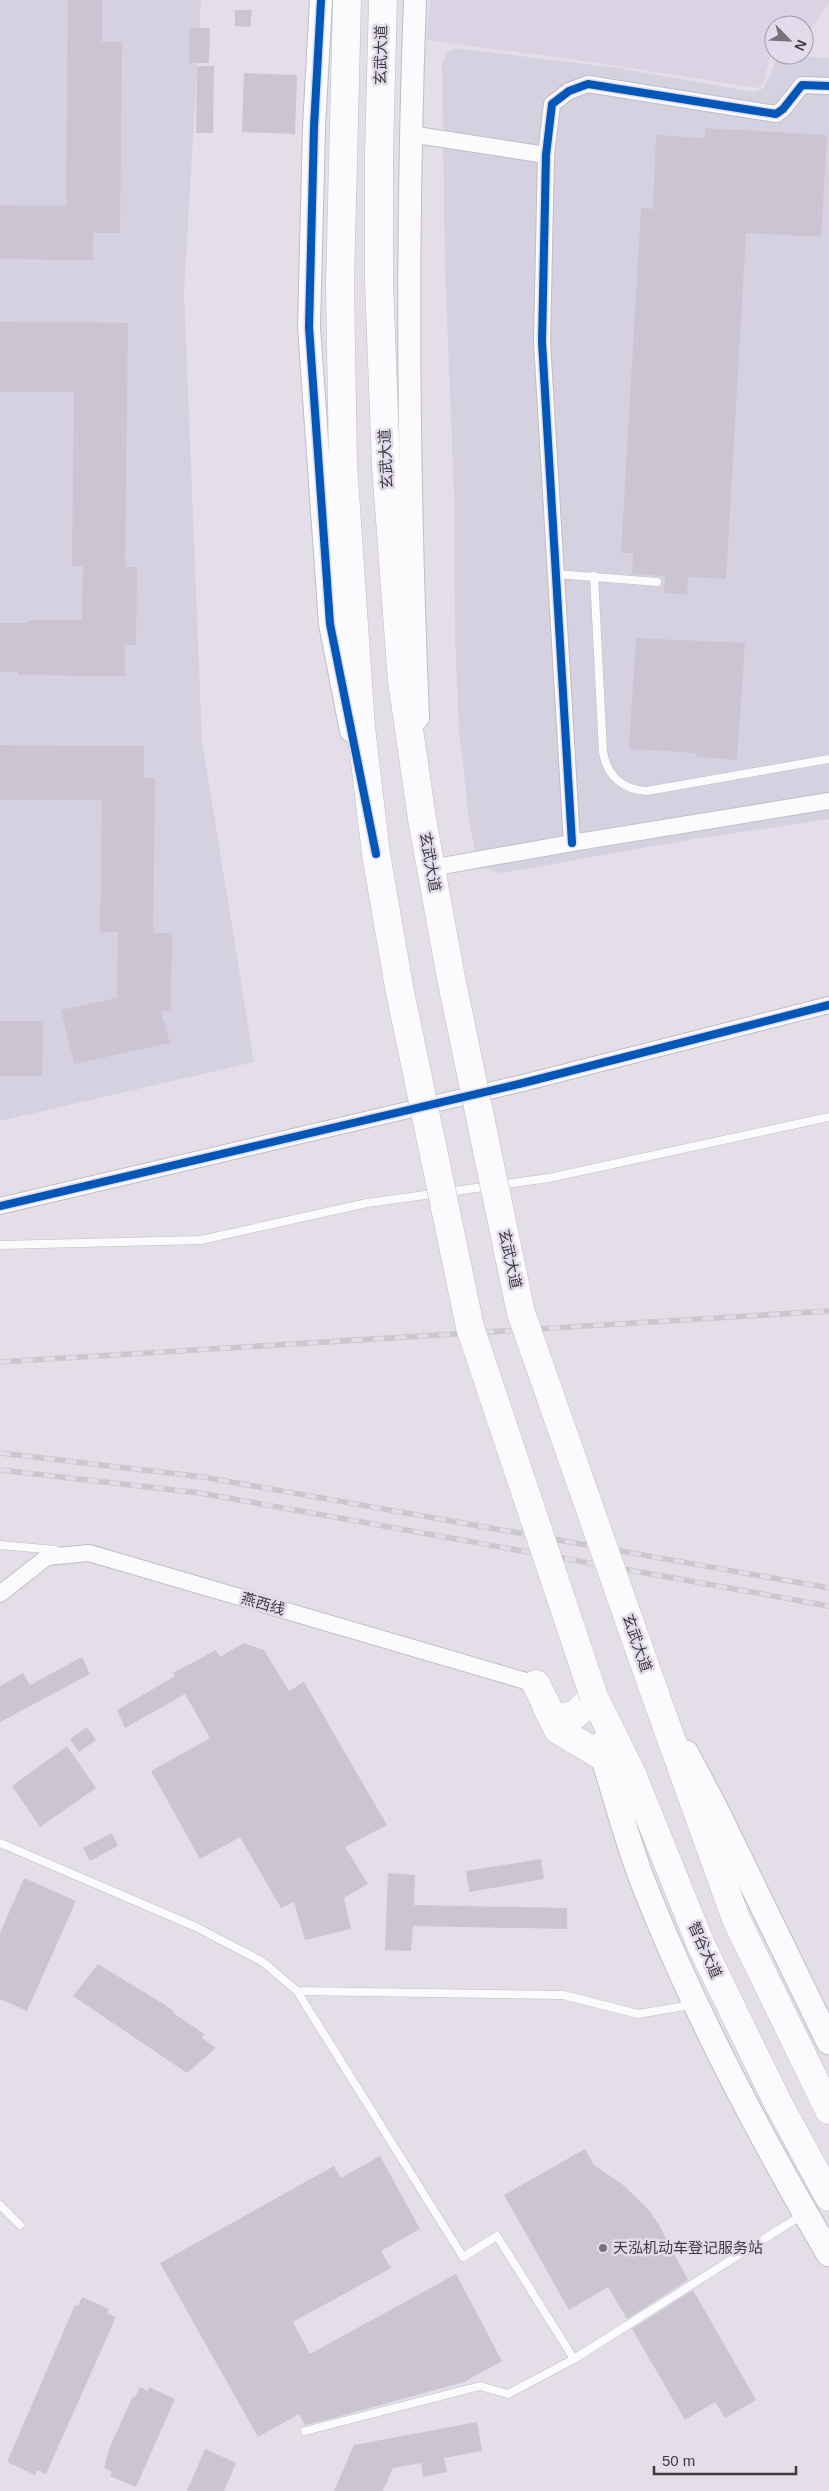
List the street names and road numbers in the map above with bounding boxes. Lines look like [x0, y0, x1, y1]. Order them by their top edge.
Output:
street label: 玄武大道 [371, 25, 390, 85]
street label: 玄武大道 [375, 429, 396, 489]
street label: 玄武大道 [417, 831, 444, 893]
street label: 玄武大道 [496, 1228, 525, 1290]
street label: 燕西线 [239, 1589, 287, 1618]
street label: 玄武大道 [620, 1612, 655, 1674]
street label: 智谷大道 [685, 1919, 725, 1981]

